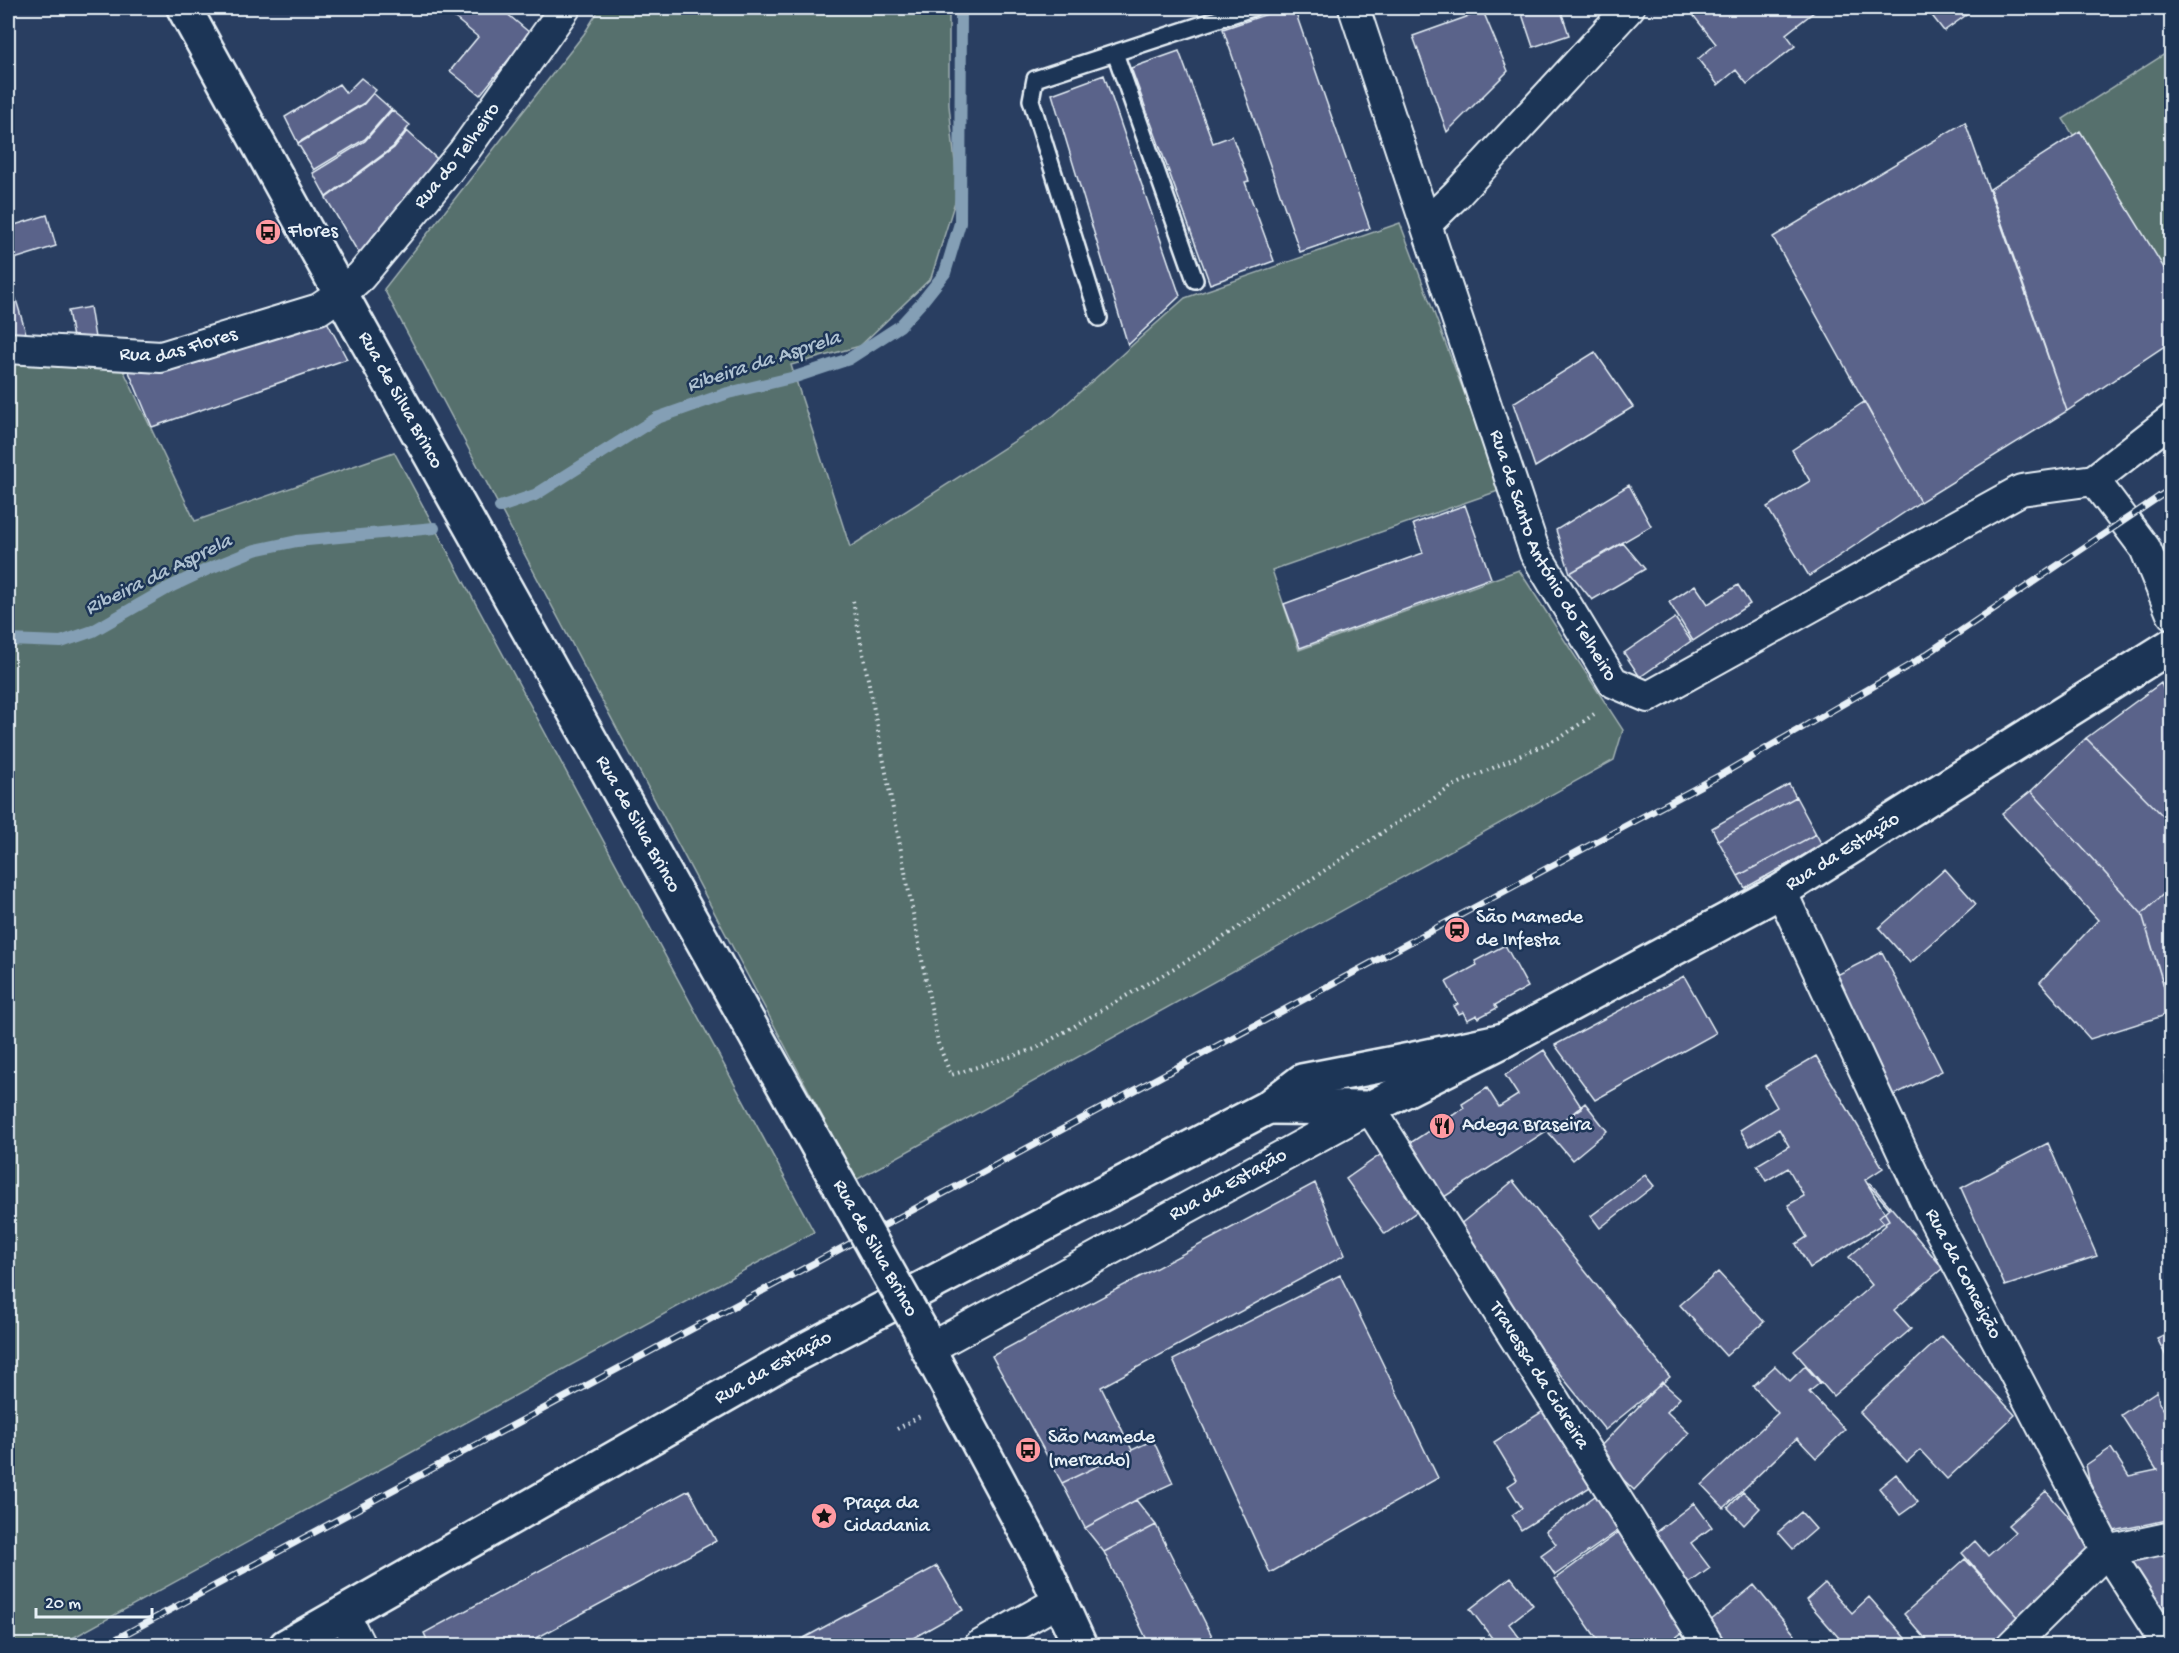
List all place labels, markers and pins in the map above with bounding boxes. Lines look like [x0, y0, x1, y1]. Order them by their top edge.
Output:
bus stop icon: Flores [253, 217, 283, 247]
place label: Flores [287, 221, 338, 244]
place label: São Mamede de Infesta [1476, 907, 1584, 953]
station icon: São Mamede de Infesta [1442, 915, 1472, 945]
restaurant icon: Adega Braseira [1427, 1111, 1457, 1141]
place label: Adega Braseira [1462, 1115, 1593, 1138]
place label: São Mamede (mercado) [1048, 1427, 1156, 1473]
bus stop icon: São Mamede (mercado) [1013, 1435, 1043, 1465]
place label: Praça da Cidadania [843, 1493, 931, 1539]
place icon: Praça da Cidadania [809, 1501, 839, 1531]

